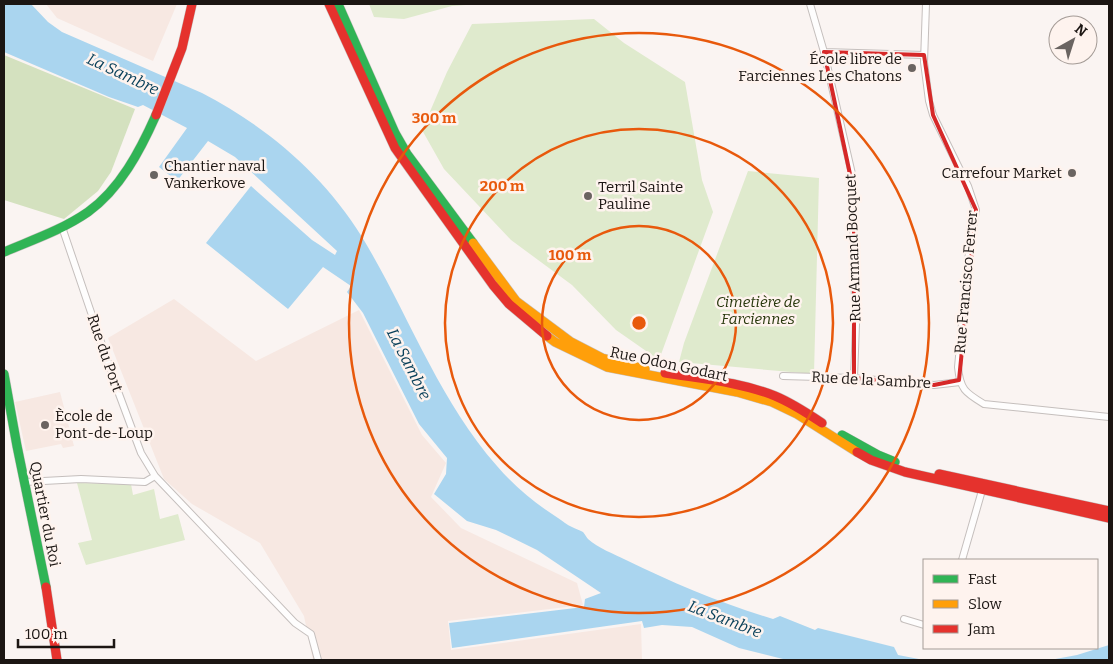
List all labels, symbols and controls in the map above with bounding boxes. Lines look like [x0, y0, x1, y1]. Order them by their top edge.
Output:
north arrow [1048, 15, 1098, 65]
text: N [1071, 20, 1091, 40]
water label: La Sambre [84, 49, 162, 99]
place label: École libre de Farciennes Les Chatons [738, 50, 902, 85]
marker: École libre de Farciennes Les Chatons [906, 62, 918, 74]
text: 300 m [412, 109, 457, 127]
place label: Chantier naval Vankerkove [164, 157, 265, 192]
place label: Carrefour Market [942, 164, 1063, 182]
marker: Carrefour Market [1066, 167, 1078, 179]
marker: Chantier naval Vankerkove [148, 169, 160, 181]
street label: Rue Armand Bocquet [841, 173, 865, 322]
text: 200 m [480, 177, 525, 195]
place label: Terril Sainte Pauline [598, 178, 683, 213]
marker: Terril Sainte Pauline [582, 190, 594, 202]
street label: Rue Francisco Ferrer [951, 209, 981, 354]
text: 100 m [549, 246, 592, 264]
park label: Cimetière de Farciennes [716, 293, 800, 328]
street label: Rue du Port [83, 312, 127, 395]
centre of rings [630, 314, 648, 332]
water label: La Sambre [383, 325, 435, 403]
street label: Rue Odon Godart [609, 343, 730, 385]
street label: Rue de la Sambre [811, 368, 931, 392]
place label: Ècole de Pont-de-Loup [55, 407, 153, 442]
marker: Ècole de Pont-de-Loup [39, 419, 51, 431]
street label: Quartier du Roi [26, 460, 64, 569]
legend [923, 559, 1098, 649]
text: Fast [968, 570, 997, 588]
text: Slow [968, 595, 1003, 613]
water label: La Sambre [686, 596, 764, 642]
scale bar [18, 616, 114, 648]
text: Jam [967, 620, 996, 638]
text: 100 m [25, 625, 68, 643]

